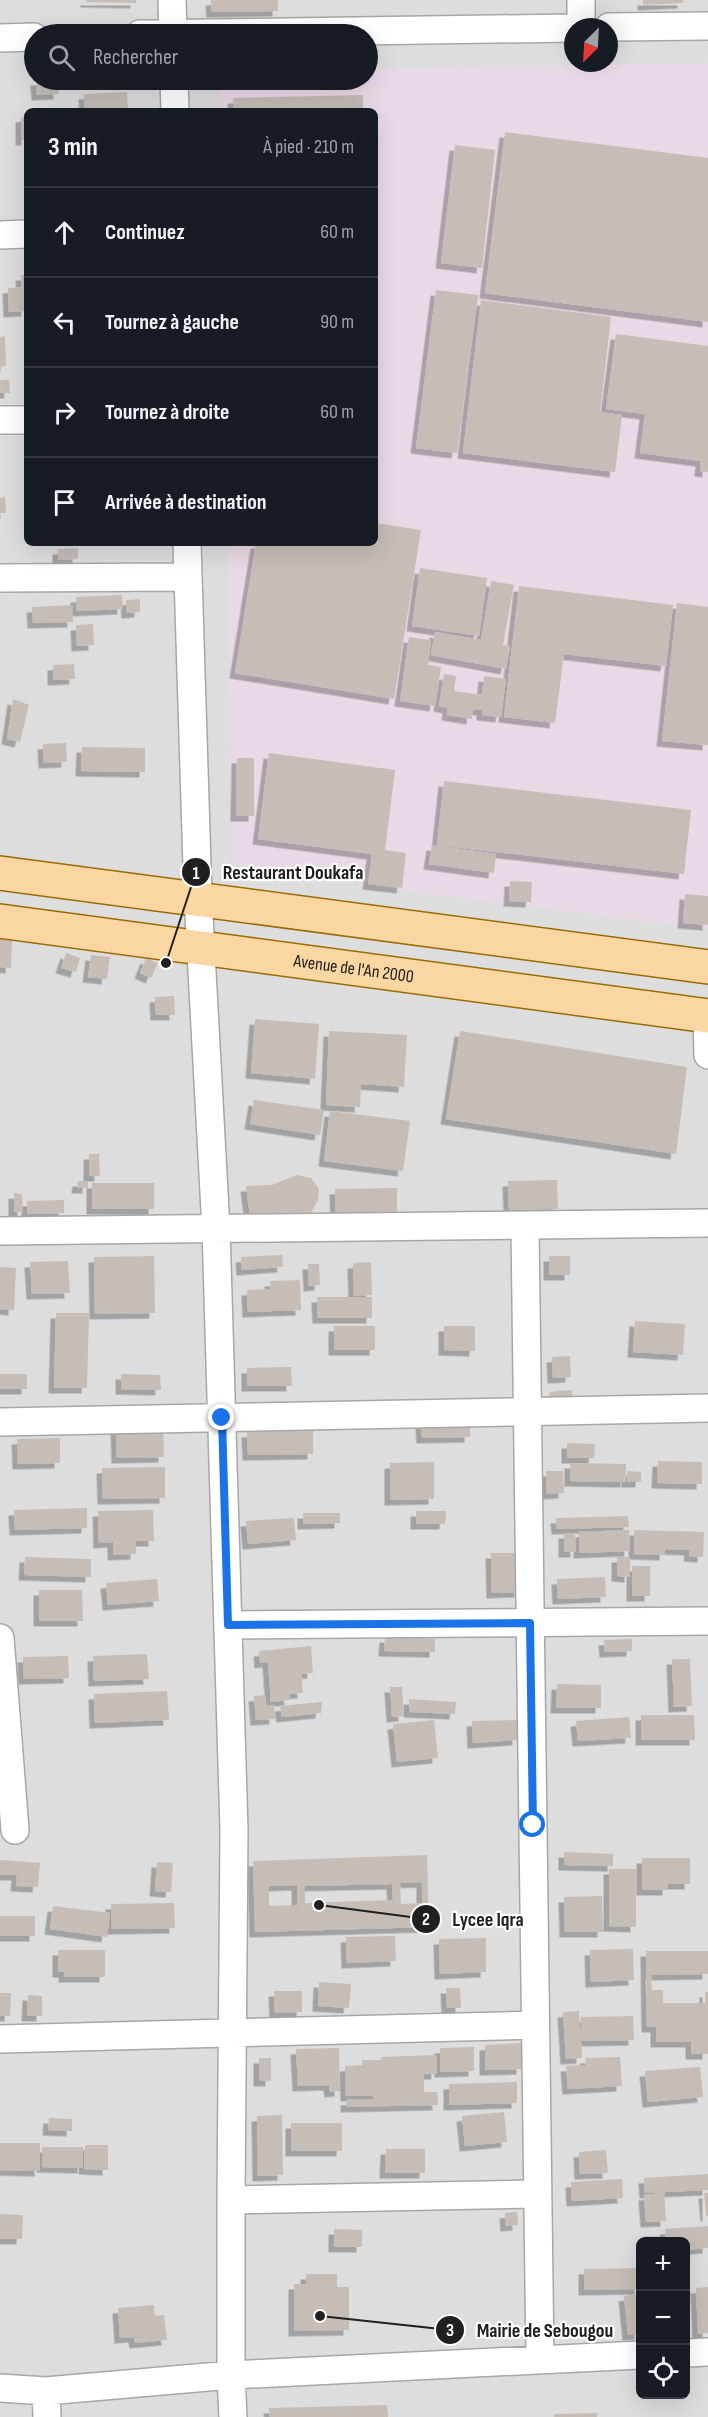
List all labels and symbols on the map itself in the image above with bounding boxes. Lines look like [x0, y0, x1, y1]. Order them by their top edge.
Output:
north arrow [564, 18, 618, 72]
callout: Restaurant Doukafa [181, 853, 375, 891]
text: Restaurant Doukafa [223, 861, 363, 885]
text: 1 [192, 863, 200, 884]
street label: Avenue de l'An 2000 [292, 950, 415, 987]
route end [208, 1404, 234, 1430]
route start [519, 1811, 545, 1837]
callout: Lycee Iqra [411, 1900, 536, 1938]
text: Lycee Iqra [452, 1908, 524, 1932]
text: 2 [422, 1909, 430, 1930]
callout: Mairie de Sebougou [435, 2311, 625, 2349]
text: Mairie de Sebougou [477, 2319, 613, 2343]
text: 3 [446, 2320, 454, 2341]

